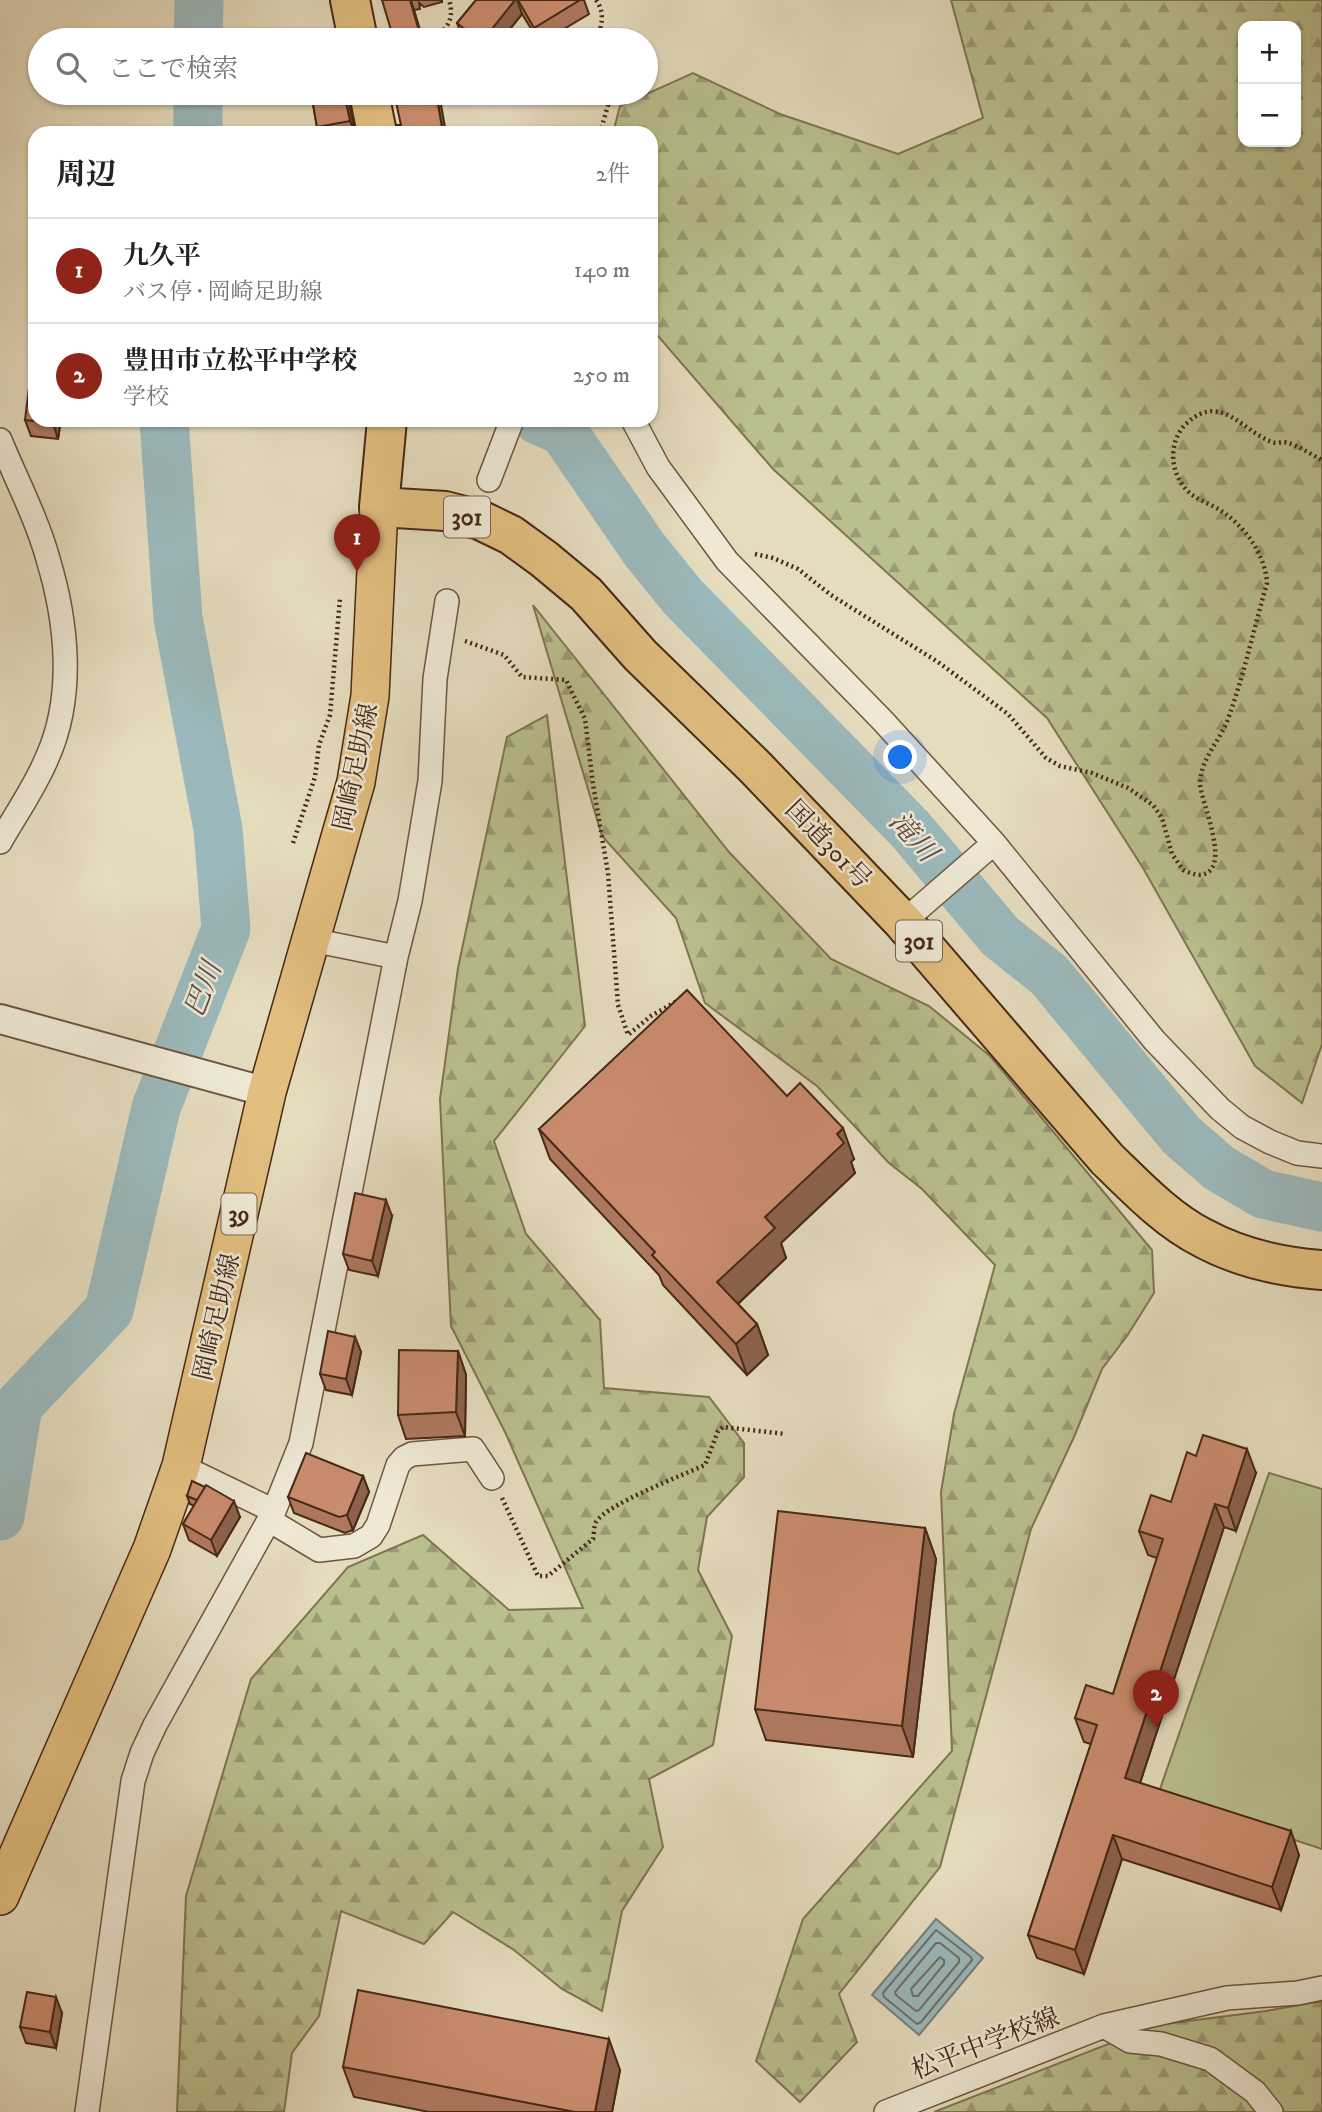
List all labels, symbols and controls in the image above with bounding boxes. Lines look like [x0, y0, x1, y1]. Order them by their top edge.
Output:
map controls [1238, 21, 1301, 147]
button: + [1238, 21, 1301, 84]
search box [28, 28, 658, 105]
icon: search [52, 48, 90, 86]
text: ここで検索 [108, 53, 238, 86]
button: − [1238, 84, 1301, 147]
text: 周辺 [56, 157, 116, 194]
text: 2件 [596, 160, 630, 189]
text: 九久平 [123, 240, 201, 273]
text: 1 [75, 256, 83, 285]
text: 140 m [574, 256, 630, 285]
text: バス停 · 岡崎足助線 [123, 278, 322, 307]
text: 豊田市立松平中学校 [123, 345, 357, 378]
text: 2 [73, 361, 85, 390]
text: 250 m [573, 361, 630, 390]
text: 学校 [123, 383, 169, 412]
road number: 301 [444, 496, 490, 538]
pin: 1 [334, 514, 380, 572]
street label: 岡崎足助線 [327, 700, 386, 834]
your location [883, 740, 917, 774]
street label: 国道301号 [777, 794, 878, 896]
water label: 滝川 [881, 804, 947, 872]
road number: 301 [896, 920, 942, 961]
water label: 巴川 [177, 954, 231, 1022]
road number: 39 [222, 1194, 256, 1234]
street label: 岡崎足助線 [187, 1250, 248, 1384]
pin: 2 [1133, 1670, 1179, 1728]
street label: 松平中学校線 [907, 2001, 1064, 2088]

